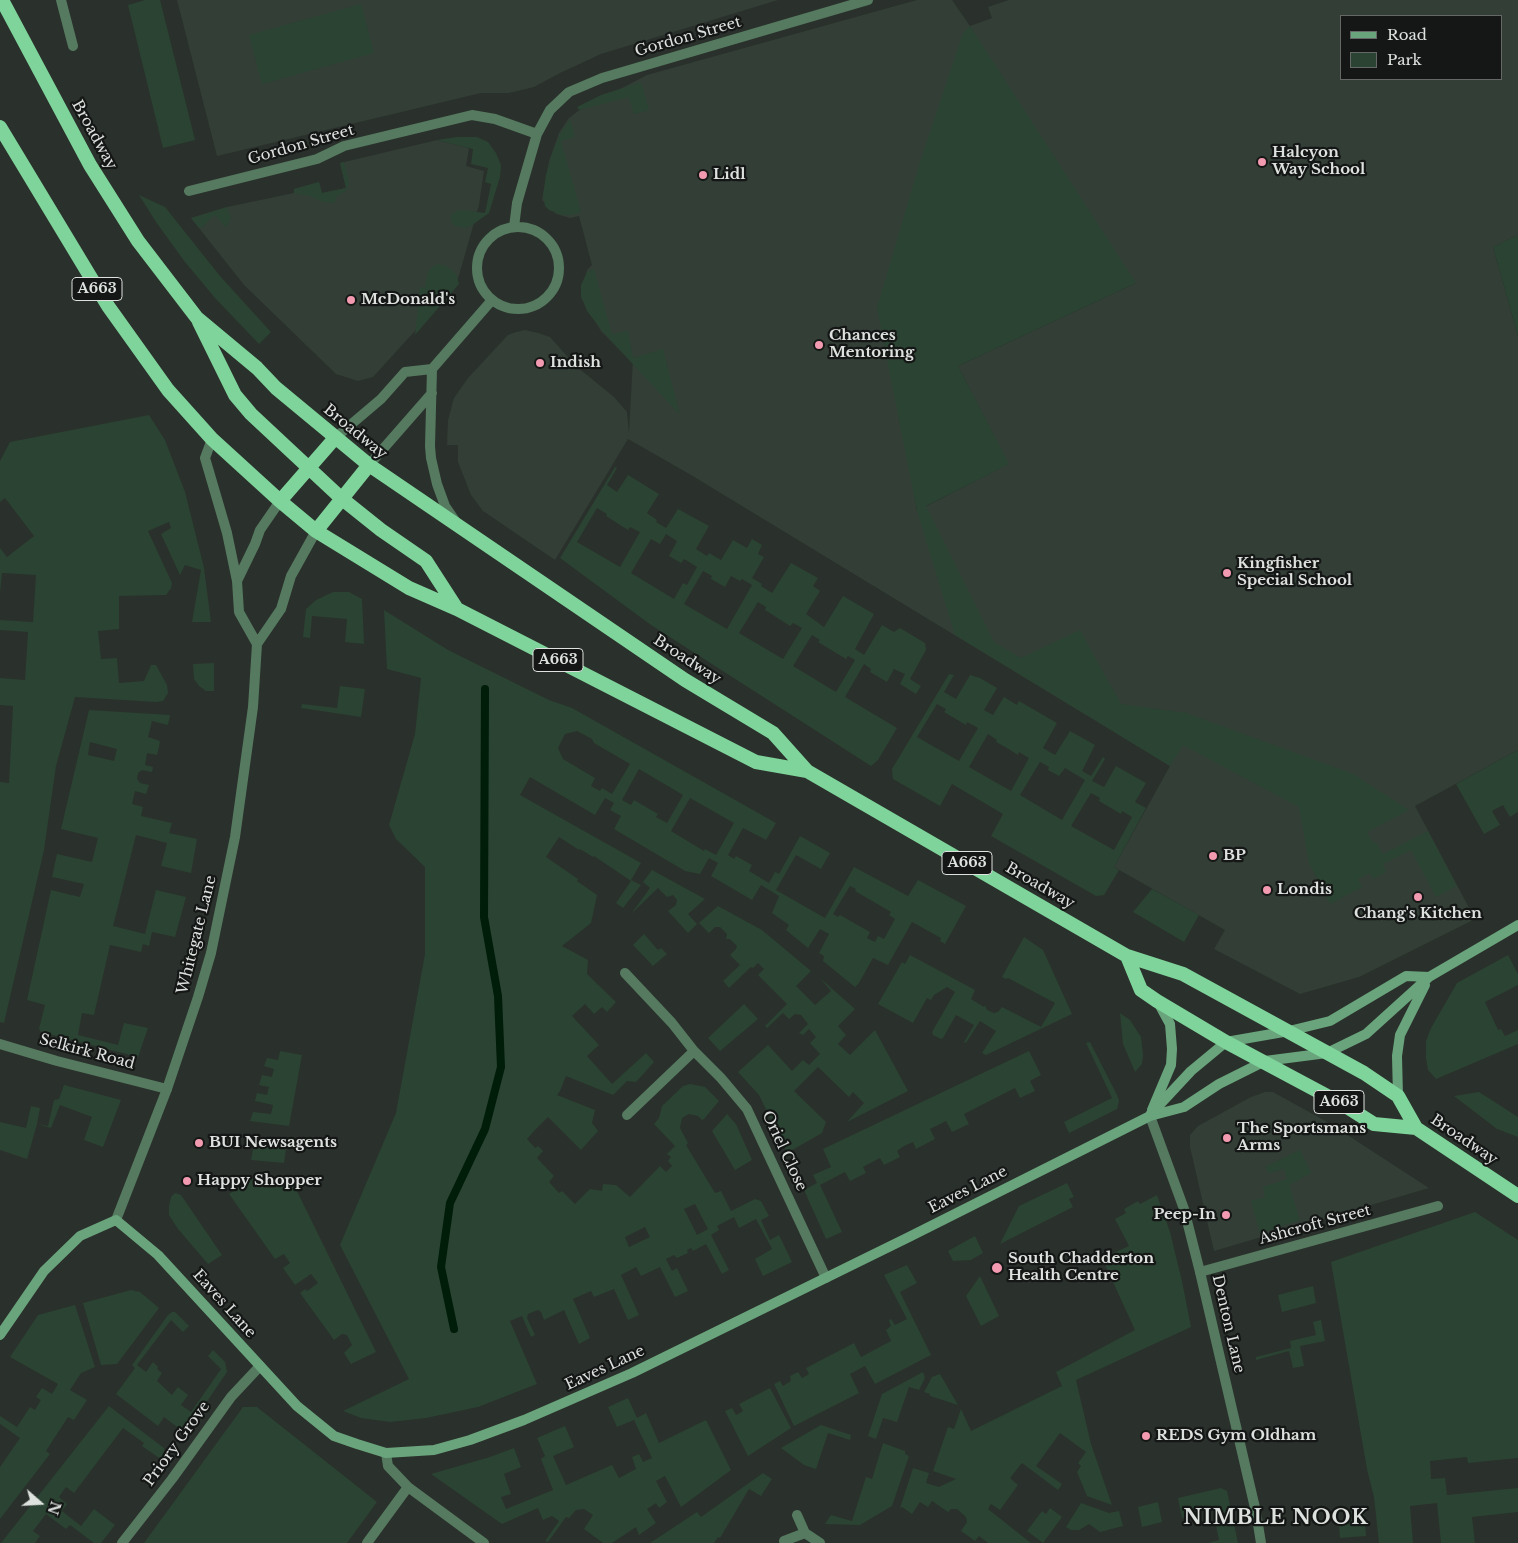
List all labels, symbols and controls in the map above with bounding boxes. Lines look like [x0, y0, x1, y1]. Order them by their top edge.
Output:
street label: Gordon Street [633, 13, 743, 61]
legend [1340, 15, 1503, 80]
text: Road [1387, 25, 1427, 44]
text: Park [1387, 50, 1422, 69]
street label: Broadway [67, 97, 121, 173]
street label: Gordon Street [246, 121, 356, 169]
place label: Halcyon Way School [1272, 144, 1365, 179]
marker: Halcyon Way School [1256, 156, 1268, 168]
place label: Lidl [713, 166, 745, 184]
marker: Lidl [697, 169, 709, 181]
road number: A663 [72, 278, 122, 300]
place label: McDonald's [361, 291, 455, 309]
marker: McDonald's [345, 294, 357, 306]
place label: Chances Mentoring [829, 327, 914, 362]
marker: Chances Mentoring [813, 339, 825, 351]
place label: Indish [550, 354, 601, 372]
marker: Indish [534, 357, 546, 369]
street label: Broadway [319, 401, 391, 463]
place label: Kingfisher Special School [1237, 555, 1352, 590]
marker: Kingfisher Special School [1221, 567, 1233, 579]
street label: Broadway [650, 632, 724, 688]
road number: A663 [533, 648, 583, 672]
place label: BP [1223, 847, 1246, 865]
marker: BP [1207, 850, 1219, 862]
road number: A663 [942, 851, 992, 874]
street label: Broadway [1002, 859, 1078, 913]
street label: Whitegate Lane [174, 874, 220, 996]
place label: Londis [1277, 881, 1332, 899]
marker: Londis [1261, 884, 1273, 896]
marker: Chang's Kitchen [1412, 891, 1424, 903]
place label: Chang's Kitchen [1354, 905, 1482, 923]
street label: Selkirk Road [37, 1031, 137, 1073]
road number: A663 [1314, 1090, 1364, 1114]
street label: Oriel Close [758, 1108, 810, 1194]
street label: Broadway [1427, 1111, 1501, 1169]
place label: The Sportsmans Arms [1237, 1120, 1366, 1155]
marker: The Sportsmans Arms [1221, 1132, 1233, 1144]
place label: BUI Newsagents [209, 1134, 337, 1152]
marker: BUI Newsagents [193, 1137, 205, 1149]
street label: Eaves Lane [926, 1163, 1010, 1217]
place label: Happy Shopper [197, 1172, 322, 1190]
marker: Happy Shopper [181, 1175, 193, 1187]
street label: Ashcroft Street [1257, 1201, 1373, 1249]
place label: Peep-In [1154, 1206, 1216, 1224]
marker: Peep-In [1220, 1209, 1232, 1221]
place label: South Chadderton Health Centre [1008, 1250, 1154, 1285]
marker: South Chadderton Health Centre [990, 1261, 1004, 1275]
street label: Eaves Lane [189, 1266, 259, 1342]
street label: Denton Lane [1208, 1273, 1248, 1375]
street label: Eaves Lane [562, 1342, 648, 1394]
street label: Priory Grove [140, 1398, 214, 1490]
place label: REDS Gym Oldham [1156, 1427, 1316, 1445]
marker: REDS Gym Oldham [1140, 1430, 1152, 1442]
north arrow [15, 1478, 65, 1528]
text: N [44, 1499, 65, 1517]
district label: NIMBLE NOOK [1182, 1506, 1370, 1530]

